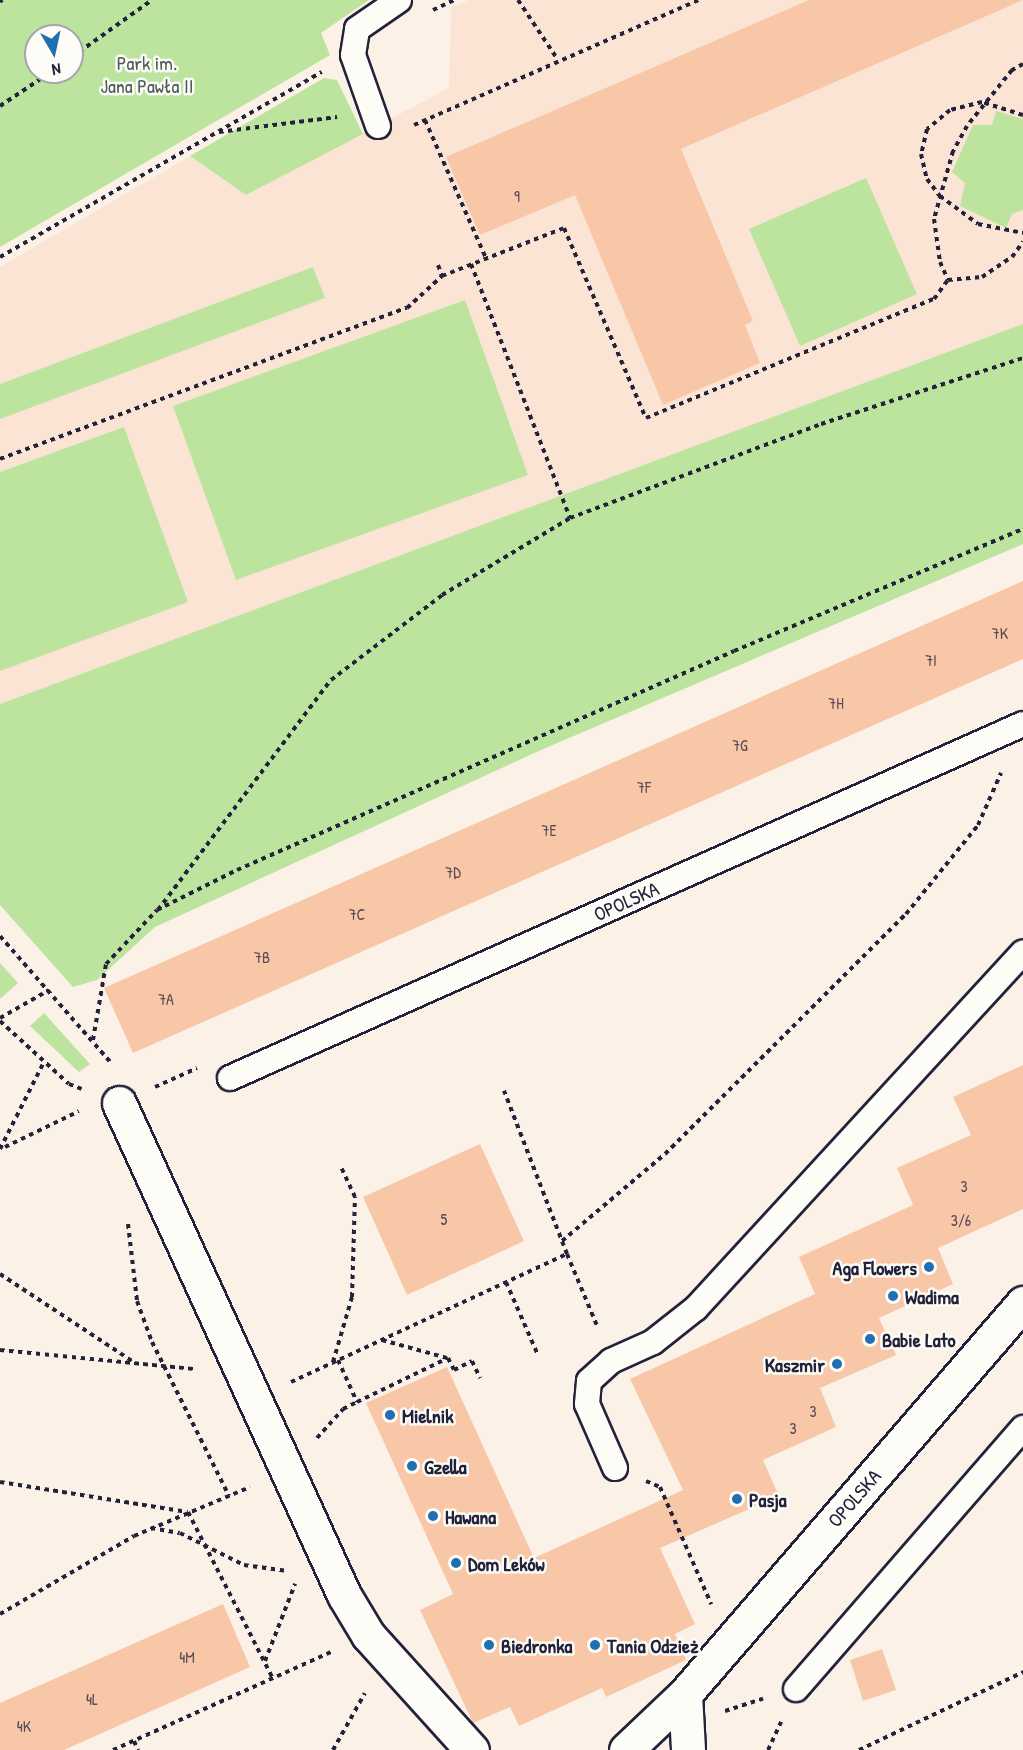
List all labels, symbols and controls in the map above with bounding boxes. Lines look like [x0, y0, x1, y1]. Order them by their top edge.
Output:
north arrow [24, 24, 84, 84]
park label: Park im. Jana Pawła II [101, 51, 193, 98]
text: N [51, 58, 62, 81]
house number: 9 [514, 186, 520, 206]
house number: 7K [992, 623, 1008, 643]
house number: 7I [925, 650, 937, 670]
house number: 7H [828, 693, 844, 713]
house number: 7G [732, 735, 748, 755]
house number: 7F [637, 777, 651, 797]
house number: 7E [542, 820, 556, 840]
house number: 7D [445, 862, 461, 882]
street label: OPOLSKA [590, 876, 662, 926]
house number: 7C [349, 904, 365, 924]
house number: 7B [254, 947, 270, 967]
house number: 7A [158, 989, 174, 1009]
house number: 3 [960, 1176, 968, 1196]
house number: 5 [441, 1209, 447, 1229]
house number: 3/6 [951, 1210, 971, 1230]
place label: Aga Flowers [832, 1255, 917, 1279]
marker: Aga Flowers [922, 1260, 936, 1274]
place label: Wadima [905, 1284, 959, 1308]
marker: Wadima [886, 1289, 900, 1303]
place label: Babie Lato [882, 1327, 955, 1351]
marker: Babie Lato [863, 1332, 877, 1346]
place label: Kaszmir [765, 1352, 825, 1376]
marker: Kaszmir [830, 1357, 844, 1371]
house number: 3 [809, 1401, 817, 1421]
place label: Mielnik [402, 1403, 453, 1427]
marker: Mielnik [383, 1408, 397, 1422]
house number: 3 [789, 1418, 797, 1438]
place label: Gzella [424, 1454, 467, 1478]
marker: Gzella [405, 1459, 419, 1473]
street label: OPOLSKA [822, 1464, 886, 1532]
place label: Pasja [749, 1487, 787, 1511]
marker: Pasja [730, 1492, 744, 1506]
place label: Hawana [445, 1504, 496, 1528]
marker: Hawana [426, 1509, 440, 1523]
place label: Dom Leków [468, 1551, 545, 1575]
marker: Dom Leków [449, 1556, 463, 1570]
place label: Biedronka [501, 1633, 572, 1657]
place label: Tania Odzież [607, 1633, 699, 1657]
marker: Biedronka [482, 1638, 496, 1652]
marker: Tania Odzież [588, 1638, 602, 1652]
house number: 4M [179, 1647, 195, 1667]
house number: 4L [86, 1689, 98, 1709]
house number: 4K [17, 1716, 31, 1736]

